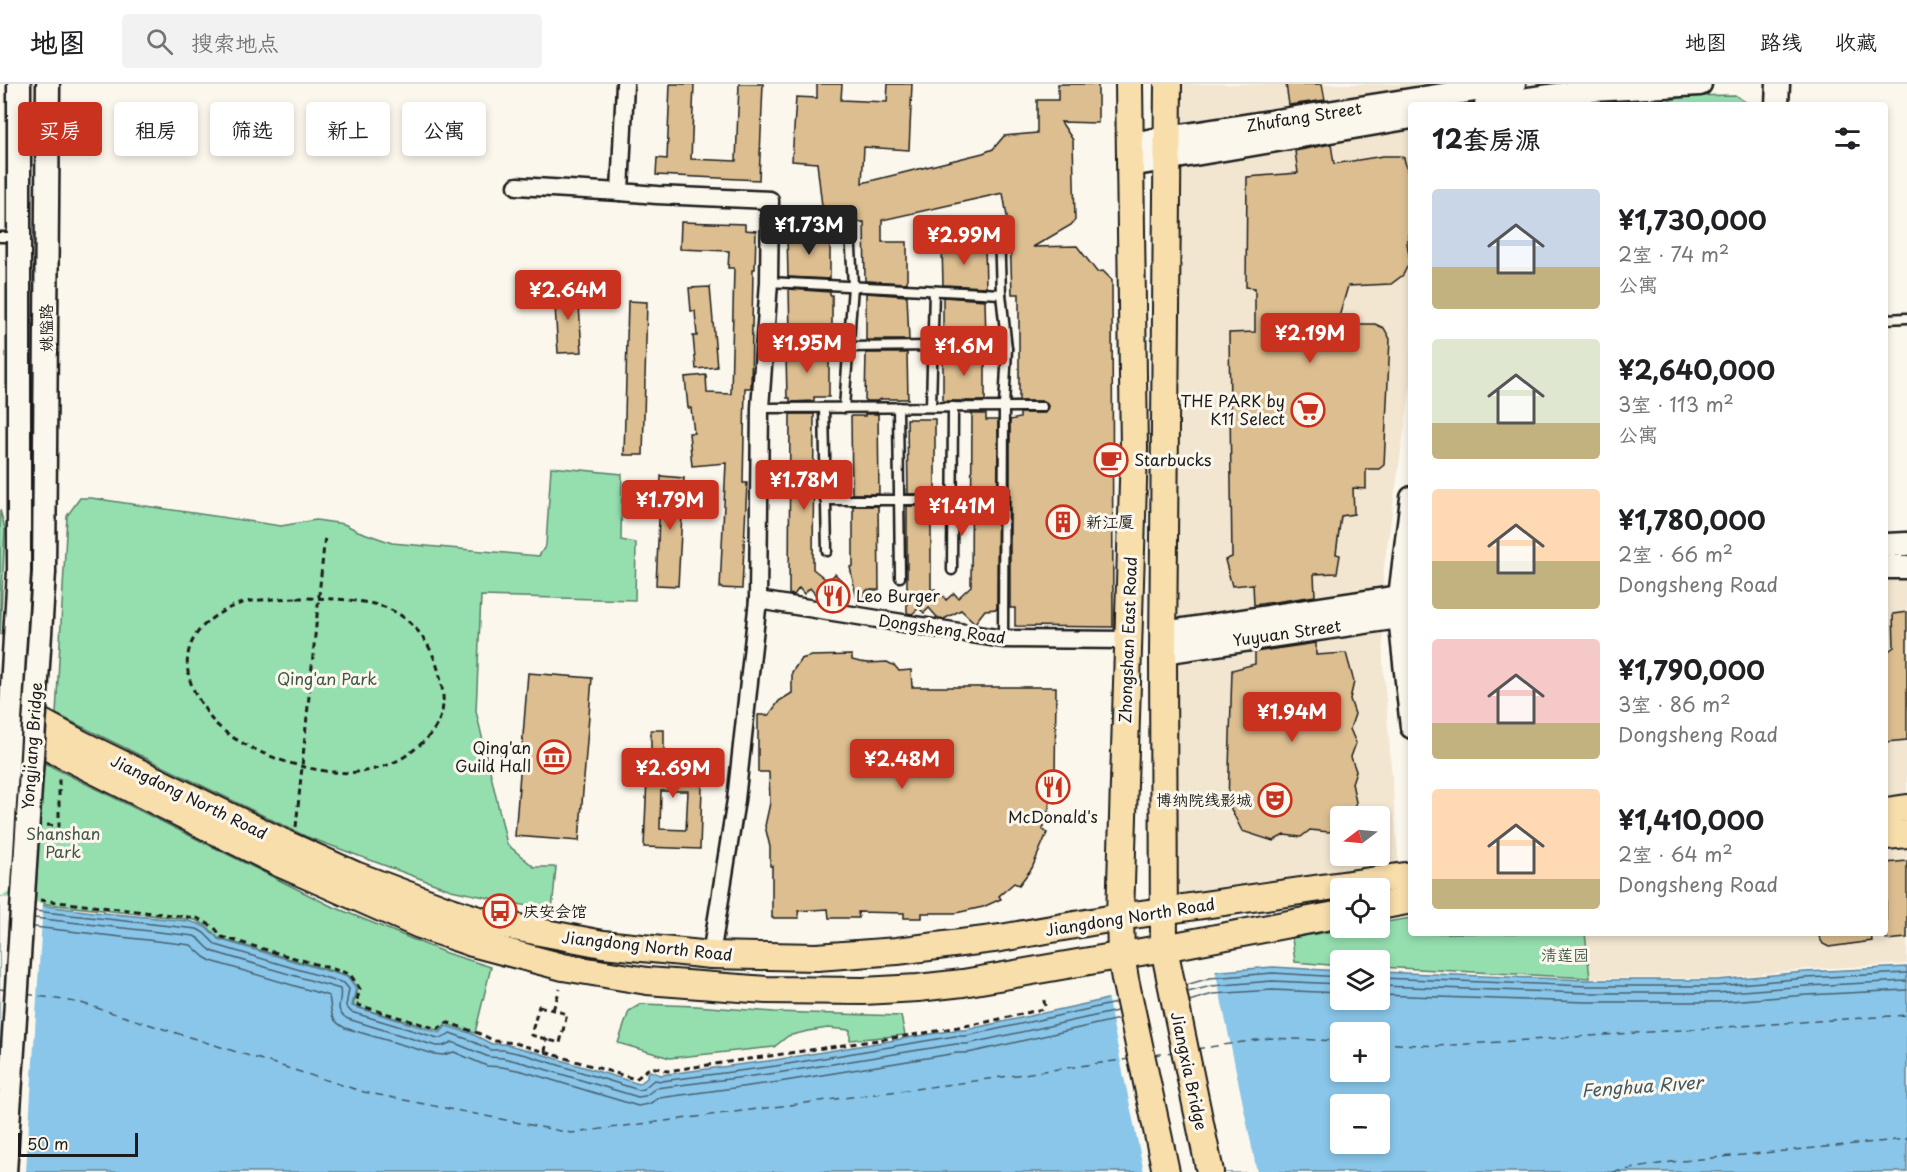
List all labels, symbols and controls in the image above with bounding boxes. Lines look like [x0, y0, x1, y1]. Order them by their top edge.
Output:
search box [122, 14, 542, 68]
text: 地图 [30, 20, 86, 63]
icon: search [143, 25, 176, 58]
text: 搜索地点 [191, 25, 279, 58]
text: 地图 [1685, 25, 1727, 57]
text: 路线 [1760, 25, 1802, 57]
text: 收藏 [1835, 25, 1877, 57]
street label: Zhufang Street [1244, 95, 1364, 137]
chip: 买房 [18, 102, 102, 156]
chip: 租房 [114, 102, 198, 156]
chip: 筛选 [210, 102, 294, 156]
chip: 新上 [306, 102, 390, 156]
chip: 公寓 [402, 102, 486, 156]
text: 12套房源 [1432, 119, 1541, 158]
icon: filters [1831, 122, 1864, 155]
text: ¥1,730,000 [1618, 200, 1767, 239]
pin: ¥1.73M [760, 205, 858, 256]
text: ¥1.73M [774, 209, 844, 239]
icon: home [1480, 213, 1552, 285]
pin: ¥2.99M [915, 215, 1013, 266]
text: ¥2.99M [927, 219, 1001, 249]
text: 2室 · 74 m² [1618, 239, 1729, 269]
text: 公寓 [1618, 269, 1658, 299]
pin: ¥2.64M [519, 270, 617, 321]
text: ¥2.64M [529, 274, 607, 304]
street label: 姚隘路 [33, 304, 57, 352]
pin: ¥2.19M [1261, 313, 1359, 364]
text: ¥2.19M [1275, 317, 1345, 347]
pin: ¥1.95M [758, 323, 856, 374]
pin: ¥1.6M [922, 326, 1006, 377]
text: ¥1.95M [772, 327, 842, 357]
text: ¥1.6M [934, 330, 994, 360]
text: ¥2,640,000 [1618, 350, 1775, 389]
icon: home [1480, 363, 1552, 435]
place label: THE PARK by K11 Select [1181, 388, 1285, 430]
text: 3室 · 113 m² [1618, 389, 1734, 419]
supermarket icon: THE PARK by K11 Select [1290, 392, 1326, 428]
text: 公寓 [1618, 419, 1658, 449]
cafe icon: Starbucks [1093, 442, 1129, 478]
place label: Starbucks [1134, 447, 1212, 471]
pin: ¥1.78M [755, 460, 853, 511]
text: ¥1.78M [770, 464, 838, 494]
pin: ¥1.79M [621, 480, 719, 531]
text: ¥1.79M [636, 484, 704, 514]
pin: ¥1.41M [913, 486, 1011, 537]
text: ¥1.41M [929, 490, 995, 520]
text: ¥1,780,000 [1618, 500, 1766, 539]
building icon: 新江厦 [1045, 504, 1081, 540]
place label: 新江厦 [1086, 509, 1134, 533]
icon: home [1480, 513, 1552, 585]
text: 2室 · 66 m² [1618, 539, 1733, 569]
street label: Zhongshan East Road [1112, 556, 1142, 724]
text: Dongsheng Road [1618, 569, 1778, 599]
restaurant icon: Leo Burger [815, 578, 851, 614]
place label: Leo Burger [856, 583, 941, 607]
street label: Dongsheng Road [877, 607, 1007, 649]
street label: Yuyuan Street [1231, 612, 1343, 651]
text: ¥1,790,000 [1618, 650, 1765, 689]
icon: home [1480, 663, 1552, 735]
park label: Qing'an Park [277, 666, 377, 690]
street label: Yongjiang Bridge [15, 681, 47, 810]
text: 3室 · 86 m² [1618, 689, 1731, 719]
pin: ¥1.94M [1243, 692, 1341, 743]
text: ¥1.94M [1257, 696, 1327, 726]
text: Dongsheng Road [1618, 719, 1778, 749]
place label: Qing'an Guild Hall [455, 735, 531, 777]
museum icon: Qing'an Guild Hall [536, 739, 572, 775]
pin: ¥2.48M [853, 739, 951, 790]
text: ¥2.48M [864, 743, 940, 773]
street label: Jiangdong North Road [107, 748, 272, 845]
pin: ¥2.69M [624, 748, 722, 799]
text: ¥2.69M [636, 752, 710, 782]
restaurant icon: McDonald's [1035, 769, 1071, 805]
theatre icon: 博纳院线影城 [1257, 782, 1293, 818]
place label: 博纳院线影城 [1156, 787, 1252, 811]
text: ¥1,410,000 [1618, 800, 1764, 839]
place label: McDonald's [1008, 804, 1098, 828]
north arrow [1330, 806, 1390, 866]
map controls [1330, 806, 1390, 1154]
icon: home [1480, 813, 1552, 885]
park label: Shanshan Park [26, 821, 100, 863]
text: 2室 · 64 m² [1618, 839, 1733, 869]
text: Dongsheng Road [1618, 869, 1778, 899]
button: locate [1330, 878, 1390, 938]
street label: Jiangdong North Road [1043, 891, 1217, 941]
bus stop icon: 庆安会馆 [482, 893, 518, 929]
place label: 庆安会馆 [523, 898, 587, 922]
street label: Jiangdong North Road [560, 924, 734, 966]
park label: 清莲园 [1541, 942, 1589, 966]
button: layers [1330, 950, 1390, 1010]
street label: Jiangxia Bridge [1166, 1009, 1214, 1132]
button: + [1330, 1022, 1390, 1082]
water label: Fenghua Rıver [1580, 1068, 1706, 1103]
button: − [1330, 1094, 1390, 1154]
scale bar [18, 1130, 138, 1158]
text: 50 m [27, 1131, 68, 1155]

